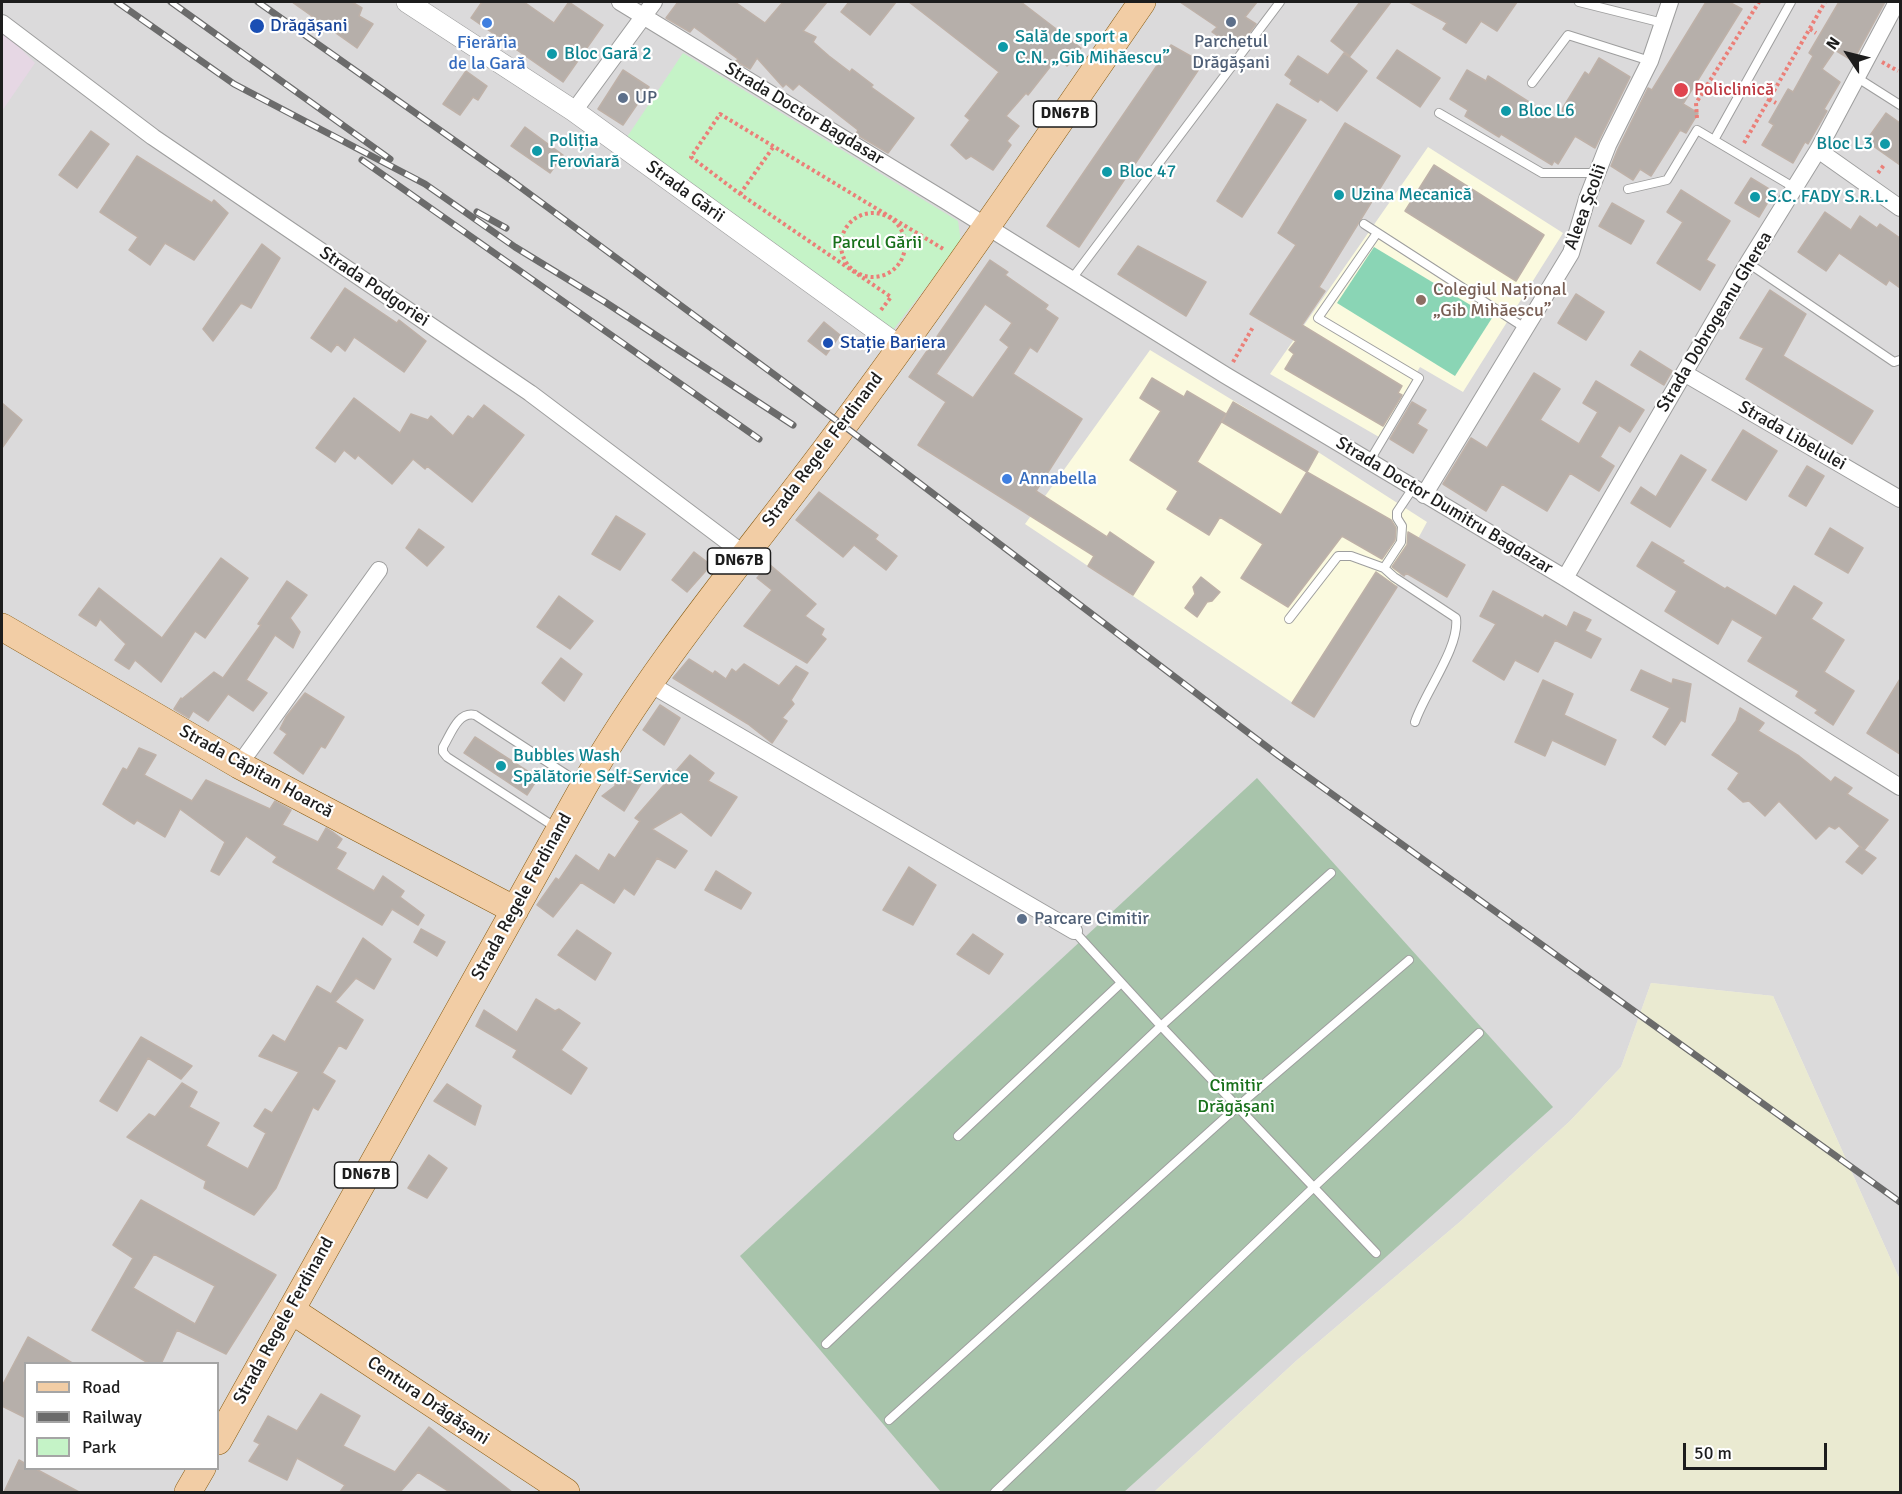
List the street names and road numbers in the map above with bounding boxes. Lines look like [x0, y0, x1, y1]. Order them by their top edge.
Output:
street label: Strada Doctor Bagdasar [721, 58, 887, 170]
road number: DN67B [1034, 101, 1096, 127]
street label: Strada Gării [641, 156, 729, 228]
street label: Aleea Școlii [1561, 161, 1611, 253]
street label: Strada Dobrogeanu Gherea [1653, 228, 1777, 416]
street label: Strada Podgoriei [315, 242, 433, 332]
street label: Strada Regele Ferdinand [758, 369, 888, 531]
street label: Strada Libelulei [1734, 396, 1850, 476]
street label: Strada Doctor Dumitru Bagdazar [1332, 433, 1556, 579]
road number: DN67B [708, 548, 771, 574]
street label: Strada Căpitan Hoarcă [175, 721, 337, 823]
street label: Strada Regele Ferdinand [467, 810, 577, 984]
road number: DN67B [334, 1162, 398, 1188]
street label: Strada Regele Ferdinand [229, 1234, 339, 1408]
street label: Centura Drăgășani [363, 1352, 493, 1450]

